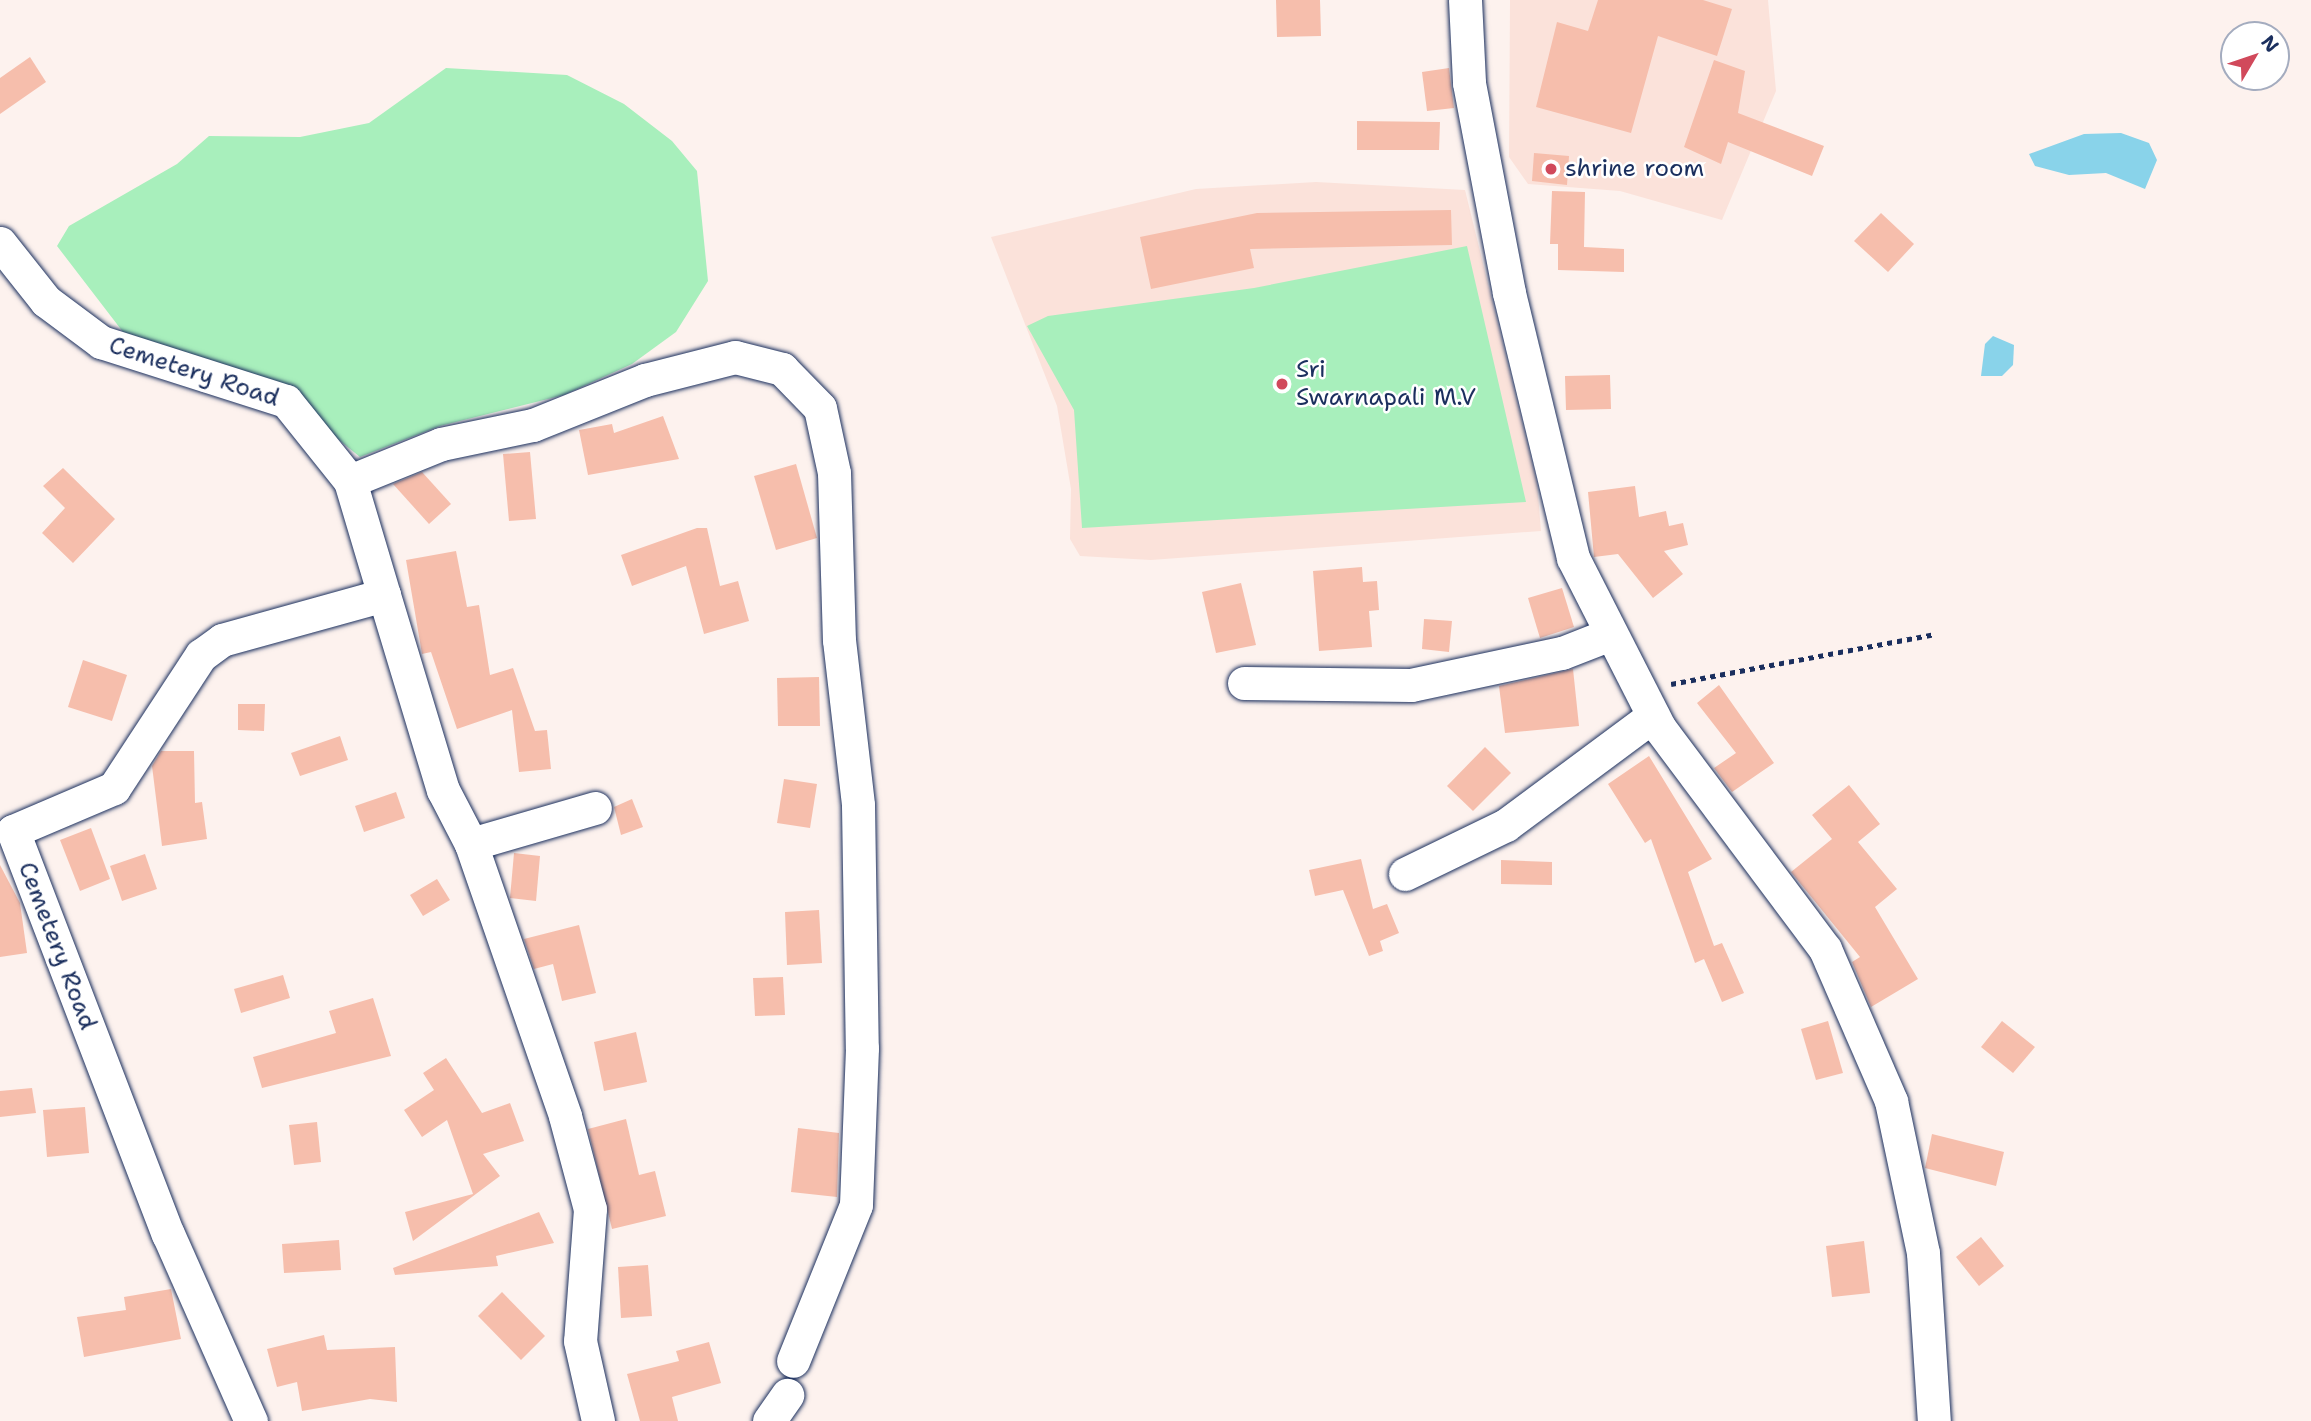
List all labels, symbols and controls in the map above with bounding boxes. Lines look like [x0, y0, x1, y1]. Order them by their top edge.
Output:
north arrow [2220, 21, 2290, 91]
text: N [2256, 30, 2285, 57]
place label: shrine room [1565, 155, 1704, 183]
marker: shrine room [1543, 161, 1559, 177]
street label: Cemetery Road [105, 331, 283, 413]
place label: Sri Swarnapali M.V [1296, 356, 1476, 412]
marker: Sri Swarnapali M.V [1274, 376, 1290, 392]
street label: Cemetery Road [12, 858, 102, 1034]

